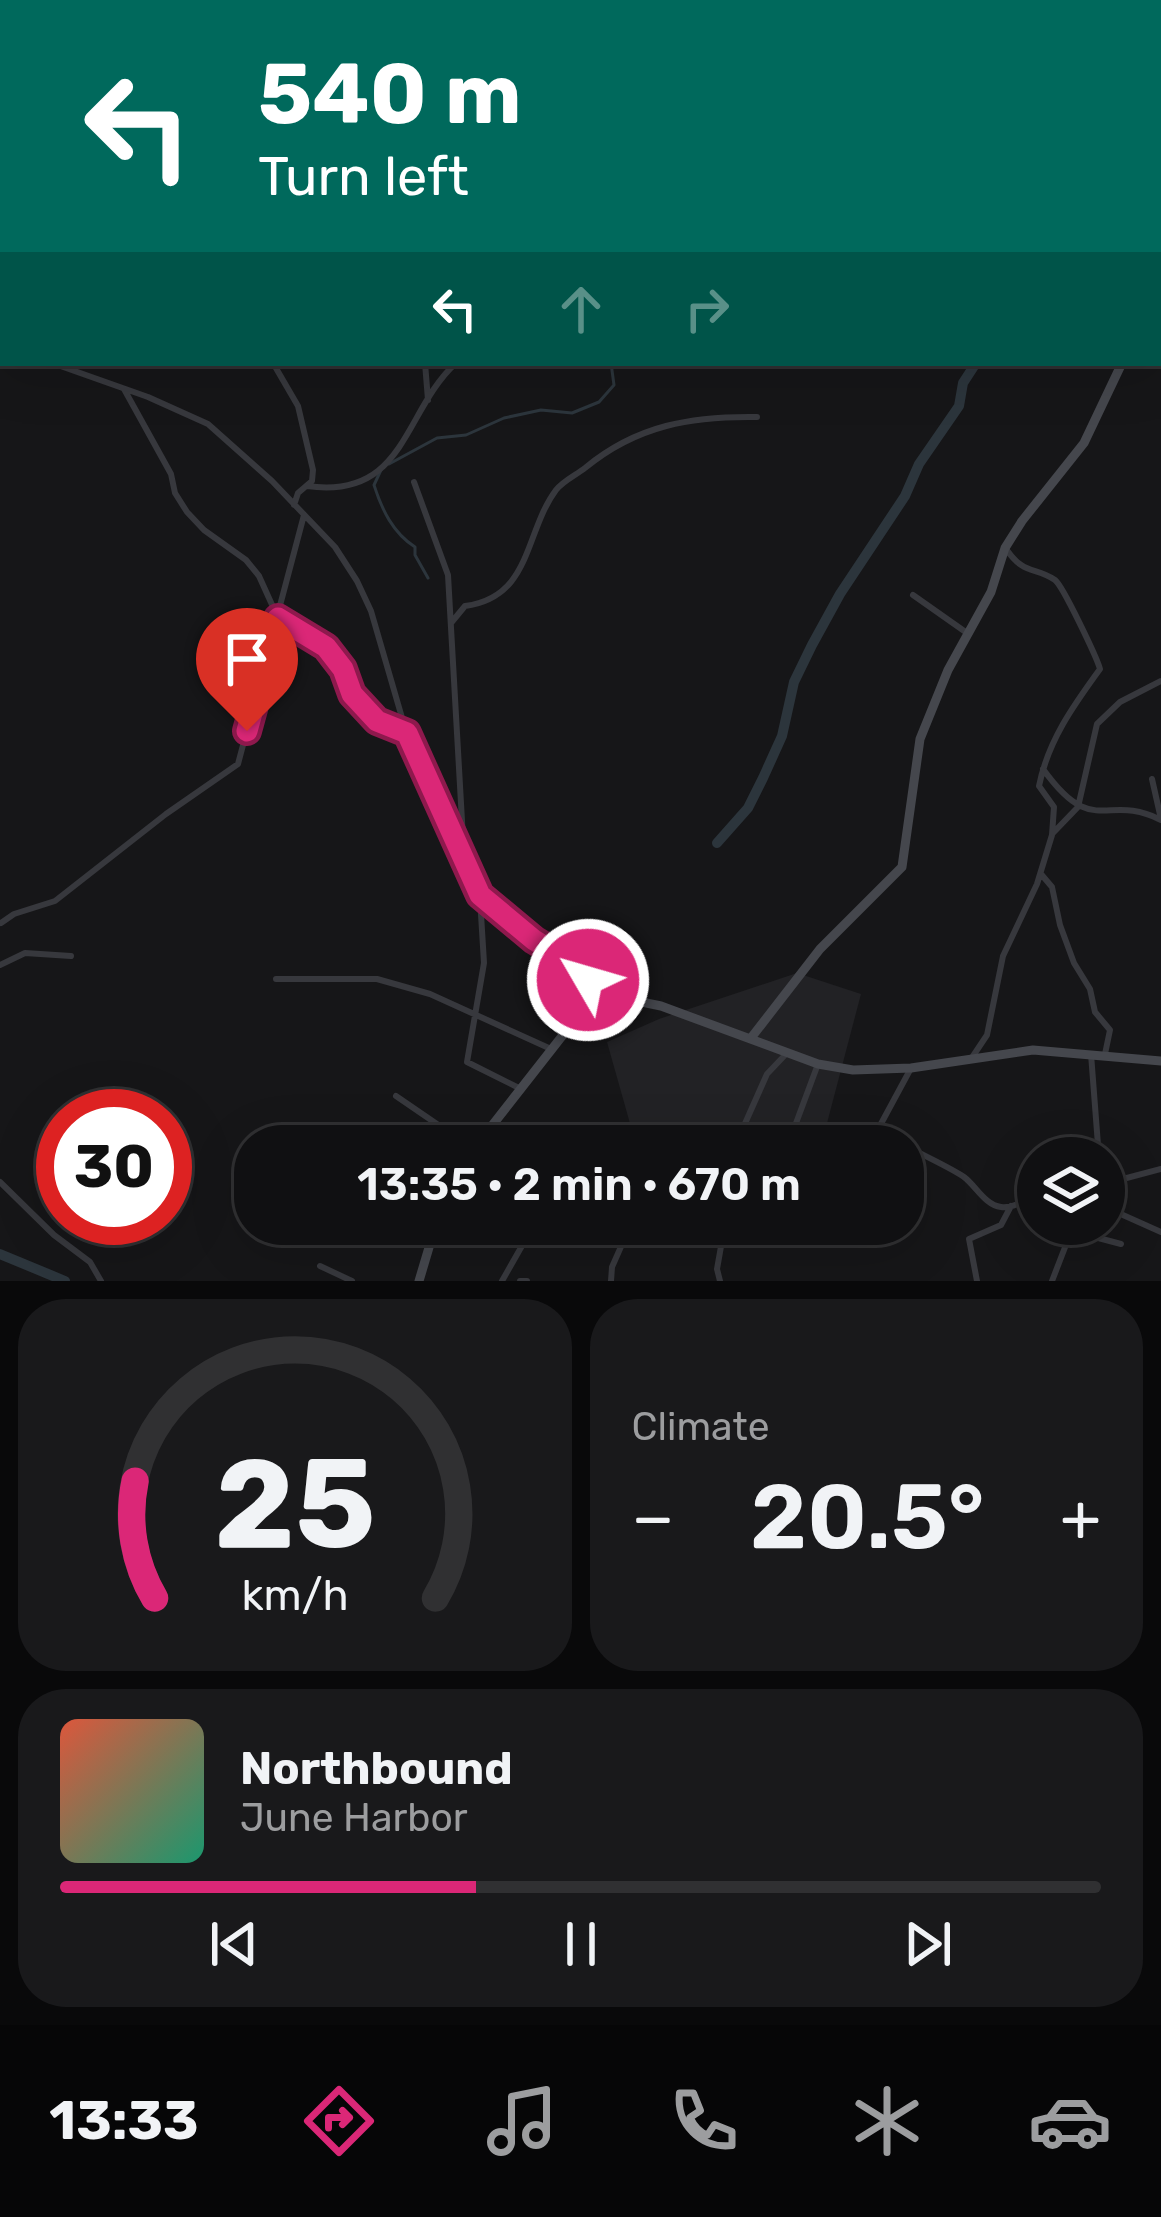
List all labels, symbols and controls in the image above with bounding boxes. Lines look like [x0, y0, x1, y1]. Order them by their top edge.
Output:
text: 540 m [258, 44, 522, 144]
icon: left [60, 48, 216, 204]
text: Turn left [258, 145, 469, 209]
icon: left [422, 276, 488, 342]
icon: ahead [548, 276, 614, 342]
icon: right [674, 276, 740, 342]
pin [196, 608, 298, 731]
icon: arrive [214, 626, 280, 692]
position arrow [525, 917, 651, 1043]
speed limit sign: 30 [36, 1089, 192, 1245]
map controls [1017, 1137, 1125, 1245]
button: layers [1017, 1137, 1125, 1245]
text: 13:35 · 2 min · 670 m [357, 1158, 801, 1211]
text: Climate [632, 1404, 770, 1450]
text: 25 [214, 1430, 376, 1578]
text: 20.5° [750, 1464, 984, 1571]
text: − [632, 1478, 674, 1557]
text: + [1060, 1478, 1101, 1557]
text: km/h [241, 1570, 348, 1621]
text: Northbound [240, 1742, 513, 1795]
text: June Harbor [240, 1795, 468, 1841]
icon: previous [201, 1911, 267, 1977]
icon: pause [548, 1911, 614, 1977]
icon: next [895, 1911, 961, 1977]
icon: directions [297, 2079, 381, 2163]
icon: music [480, 2079, 564, 2163]
icon: phone [662, 2079, 746, 2163]
icon: climate [845, 2079, 929, 2163]
icon: car [1028, 2079, 1112, 2163]
text: 13:33 [49, 2089, 199, 2153]

